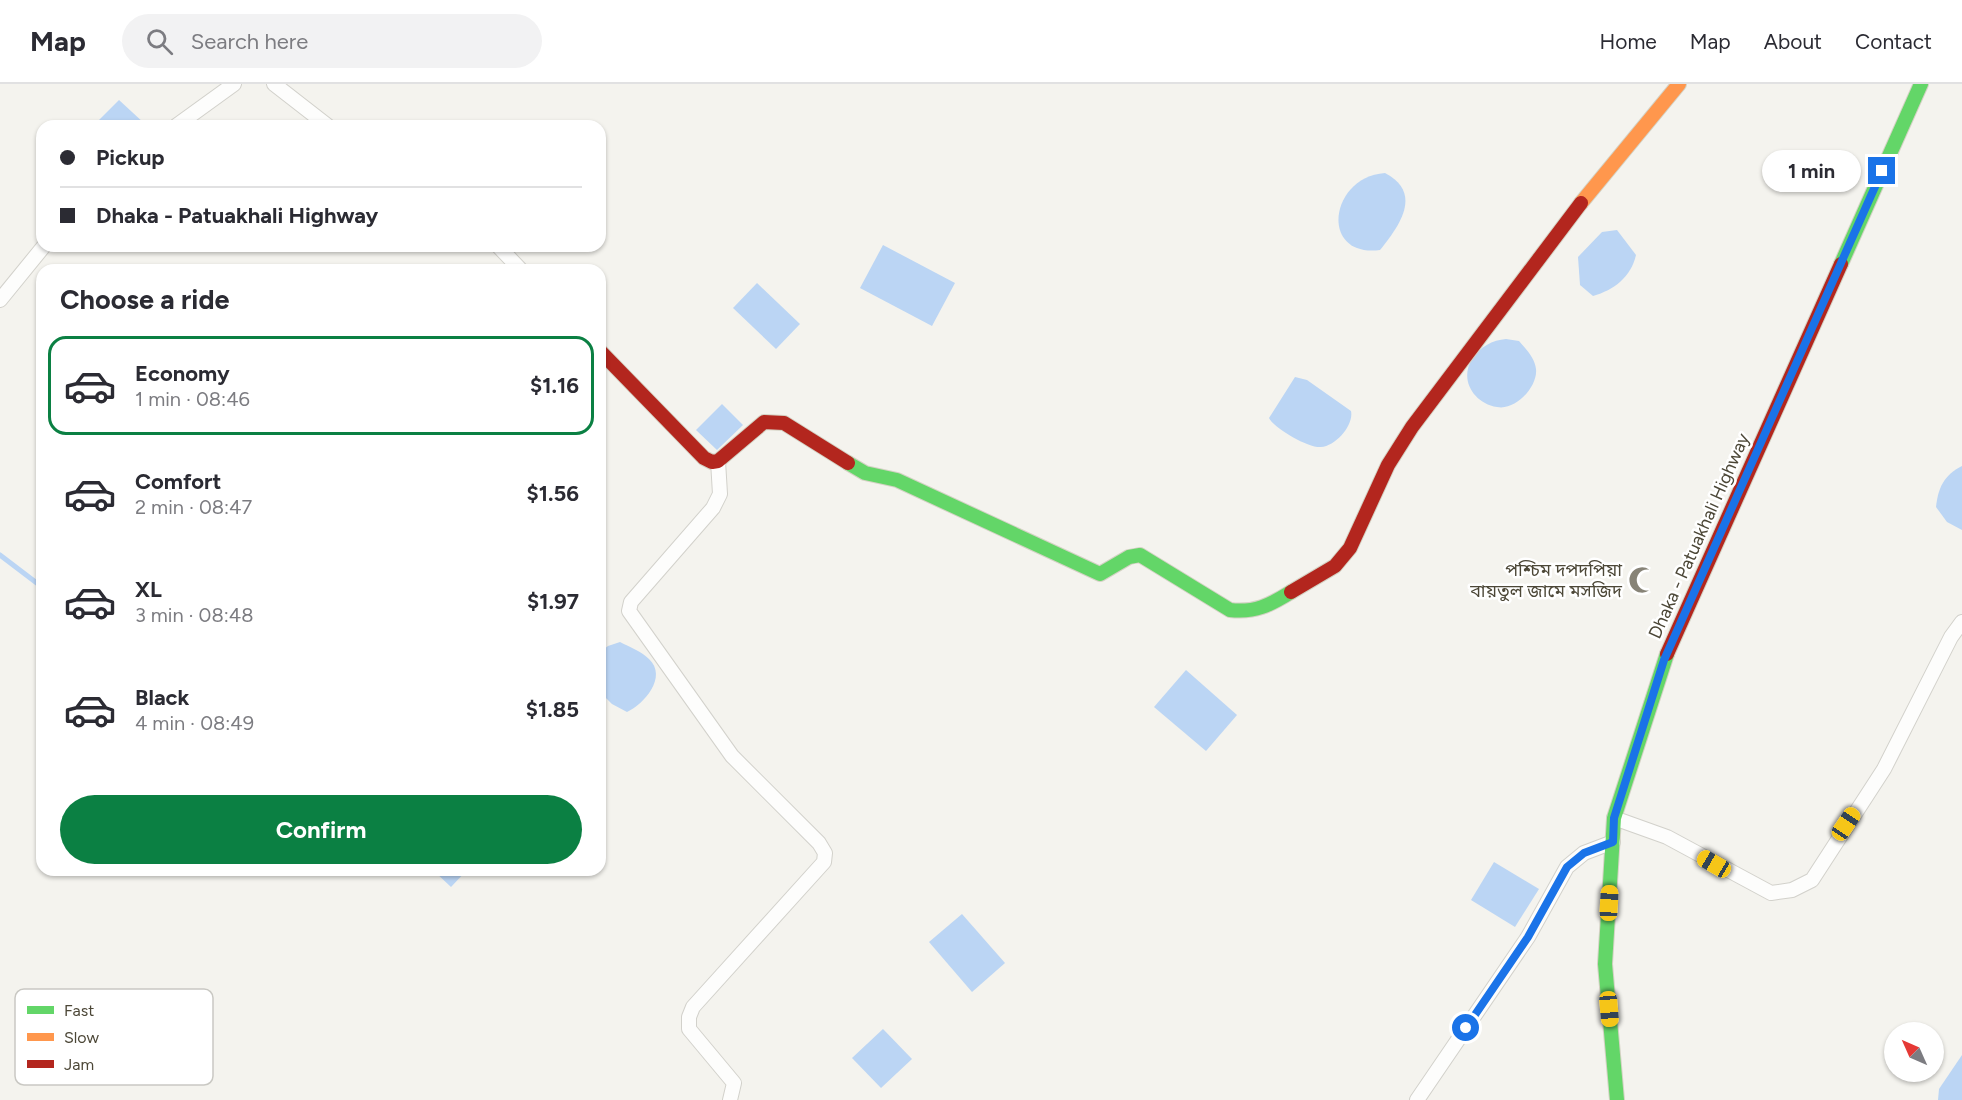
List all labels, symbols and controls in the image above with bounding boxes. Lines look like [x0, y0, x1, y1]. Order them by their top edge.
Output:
search box [122, 14, 542, 68]
text: Map [30, 24, 86, 58]
icon: search [143, 25, 176, 58]
text: Search here [191, 28, 308, 55]
text: Home [1600, 29, 1657, 54]
text: Map [1690, 29, 1731, 54]
text: About [1764, 29, 1822, 54]
text: Contact [1855, 29, 1932, 54]
text: Pickup [96, 144, 165, 171]
callout: 1 min [1762, 150, 1861, 192]
route end [1868, 157, 1895, 184]
text: 1 min [1788, 159, 1835, 183]
text: Dhaka - Patuakhali Highway [96, 202, 378, 229]
text: Choose a ride [60, 283, 229, 316]
icon: car [63, 359, 117, 413]
text: Economy [135, 360, 230, 387]
text: $1.16 [530, 372, 579, 399]
text: 1 min · 08:46 [135, 387, 250, 411]
street label: Dhaka - Patuakhali Highway [1644, 430, 1754, 642]
icon: car [63, 467, 117, 521]
text: Comfort [135, 468, 221, 495]
text: $1.56 [527, 480, 579, 507]
text: 2 min · 08:47 [135, 495, 252, 519]
place label: পশ্চিম দপদপিয়া বায়তুল জামে মসজিদ [1469, 559, 1623, 602]
mosque icon: পশ্চিম দপদপিয়া বায়তুল জামে মসজিদ [1627, 565, 1657, 595]
icon: car [63, 575, 117, 629]
text: XL [135, 576, 162, 603]
text: $1.97 [527, 588, 579, 615]
text: 3 min · 08:48 [135, 603, 253, 627]
icon: car [63, 683, 117, 737]
text: Black [135, 684, 189, 711]
text: $1.85 [526, 696, 579, 723]
text: 4 min · 08:49 [135, 711, 254, 735]
button: Confirm [60, 795, 582, 864]
car [1828, 804, 1864, 844]
car [1694, 847, 1734, 881]
car [1599, 885, 1619, 921]
legend [15, 989, 213, 1085]
car [1598, 990, 1620, 1028]
text: Fast [64, 1001, 94, 1020]
route start [1452, 1014, 1479, 1041]
north arrow [1884, 1022, 1944, 1082]
map controls [1884, 1022, 1944, 1082]
text: Slow [64, 1028, 99, 1047]
text: Jam [64, 1055, 94, 1074]

